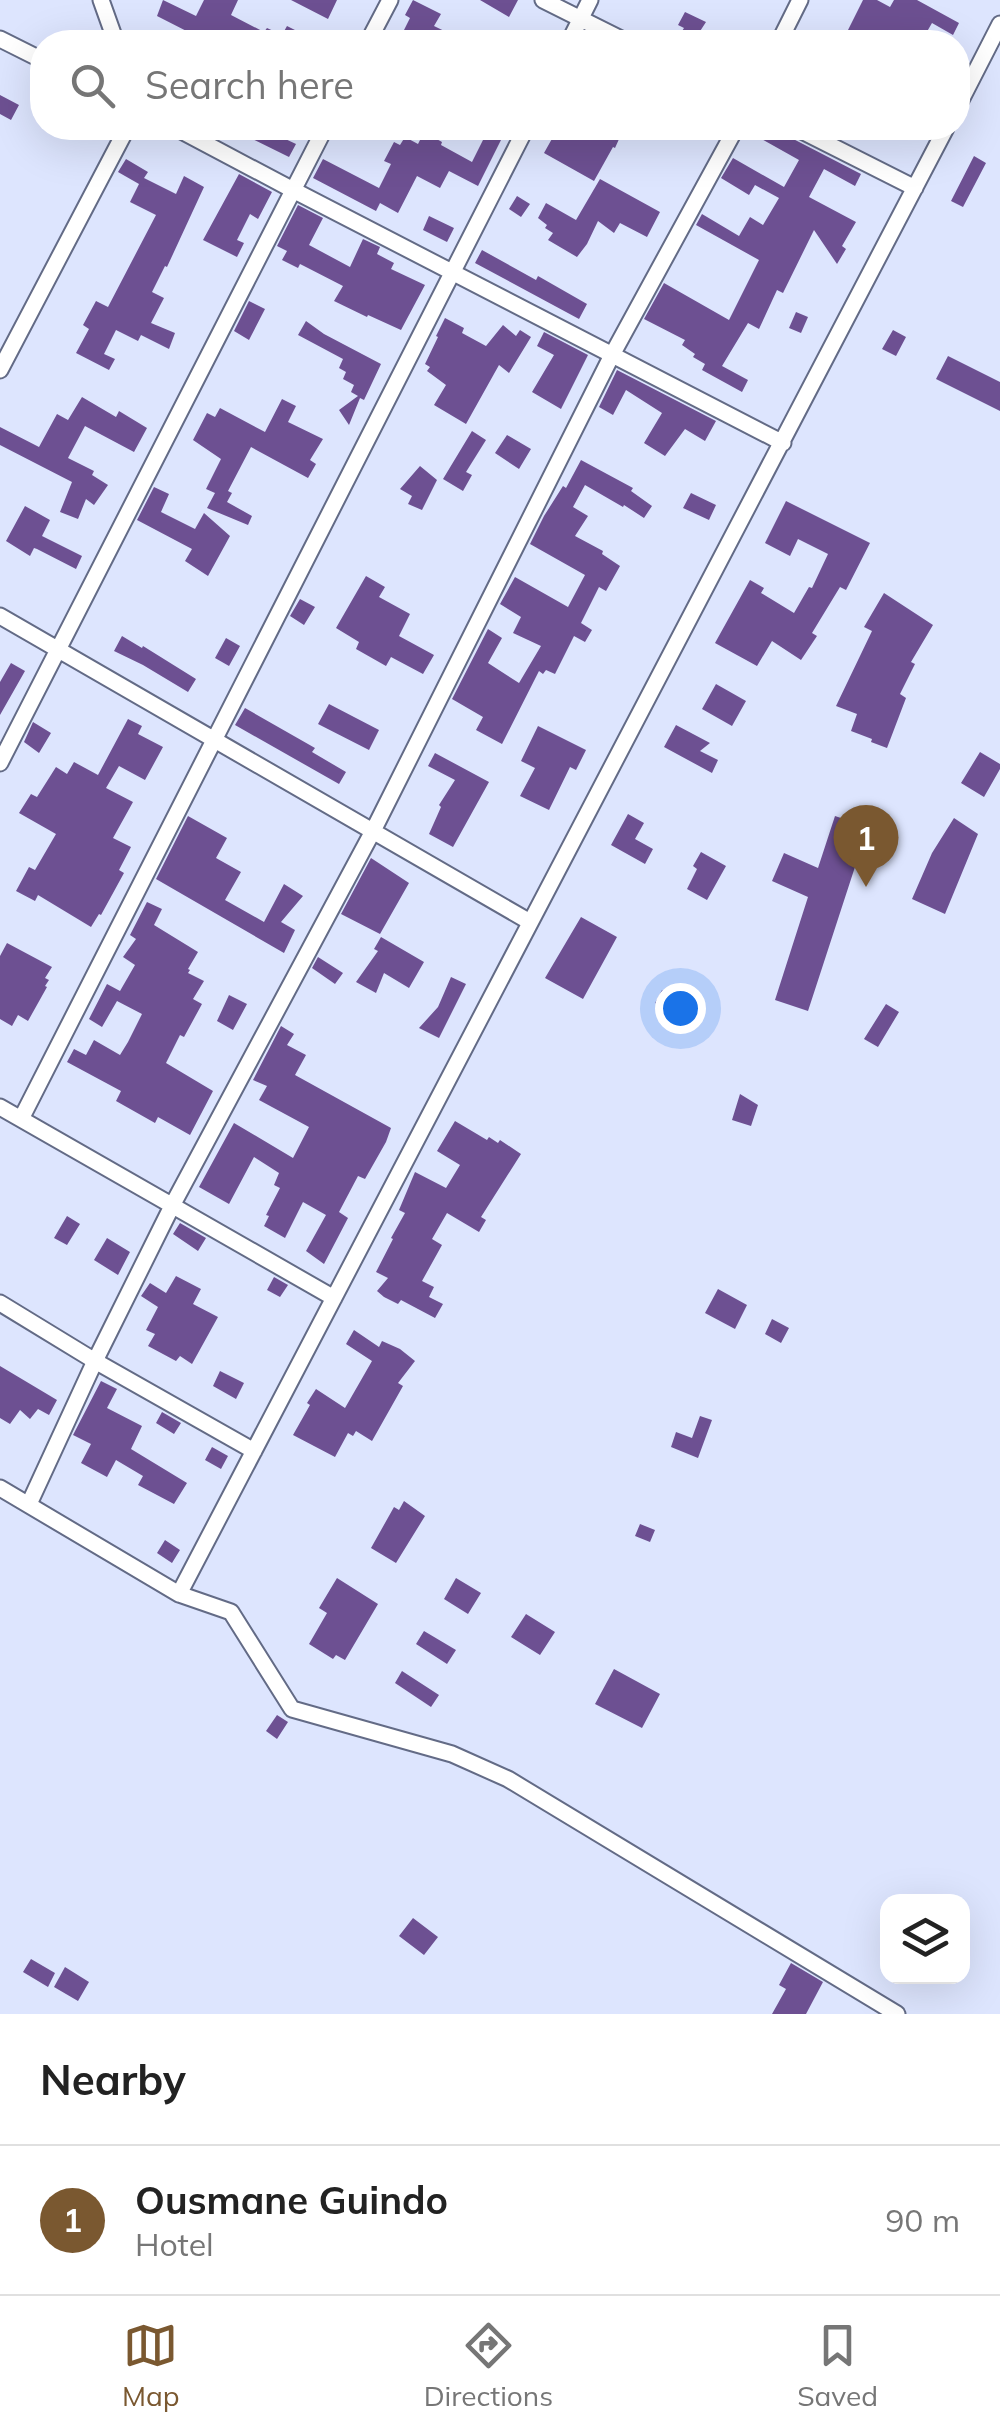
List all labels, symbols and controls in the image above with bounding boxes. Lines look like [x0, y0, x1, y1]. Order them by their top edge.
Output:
search box [30, 30, 970, 140]
icon: search [65, 58, 120, 113]
text: Search here [145, 61, 354, 109]
pin: 1 [834, 804, 898, 887]
your location [655, 983, 706, 1034]
map controls [880, 1894, 970, 1984]
button: layers [880, 1894, 970, 1984]
text: Nearby [40, 2053, 186, 2106]
text: Ousmane Guindo [135, 2176, 448, 2224]
text: 1 [63, 2200, 82, 2240]
text: 90 m [885, 2200, 960, 2240]
text: Hotel [135, 2224, 214, 2264]
tab: Map [122, 2318, 180, 2413]
tab: Directions [424, 2318, 553, 2413]
tab: Saved [797, 2318, 878, 2413]

